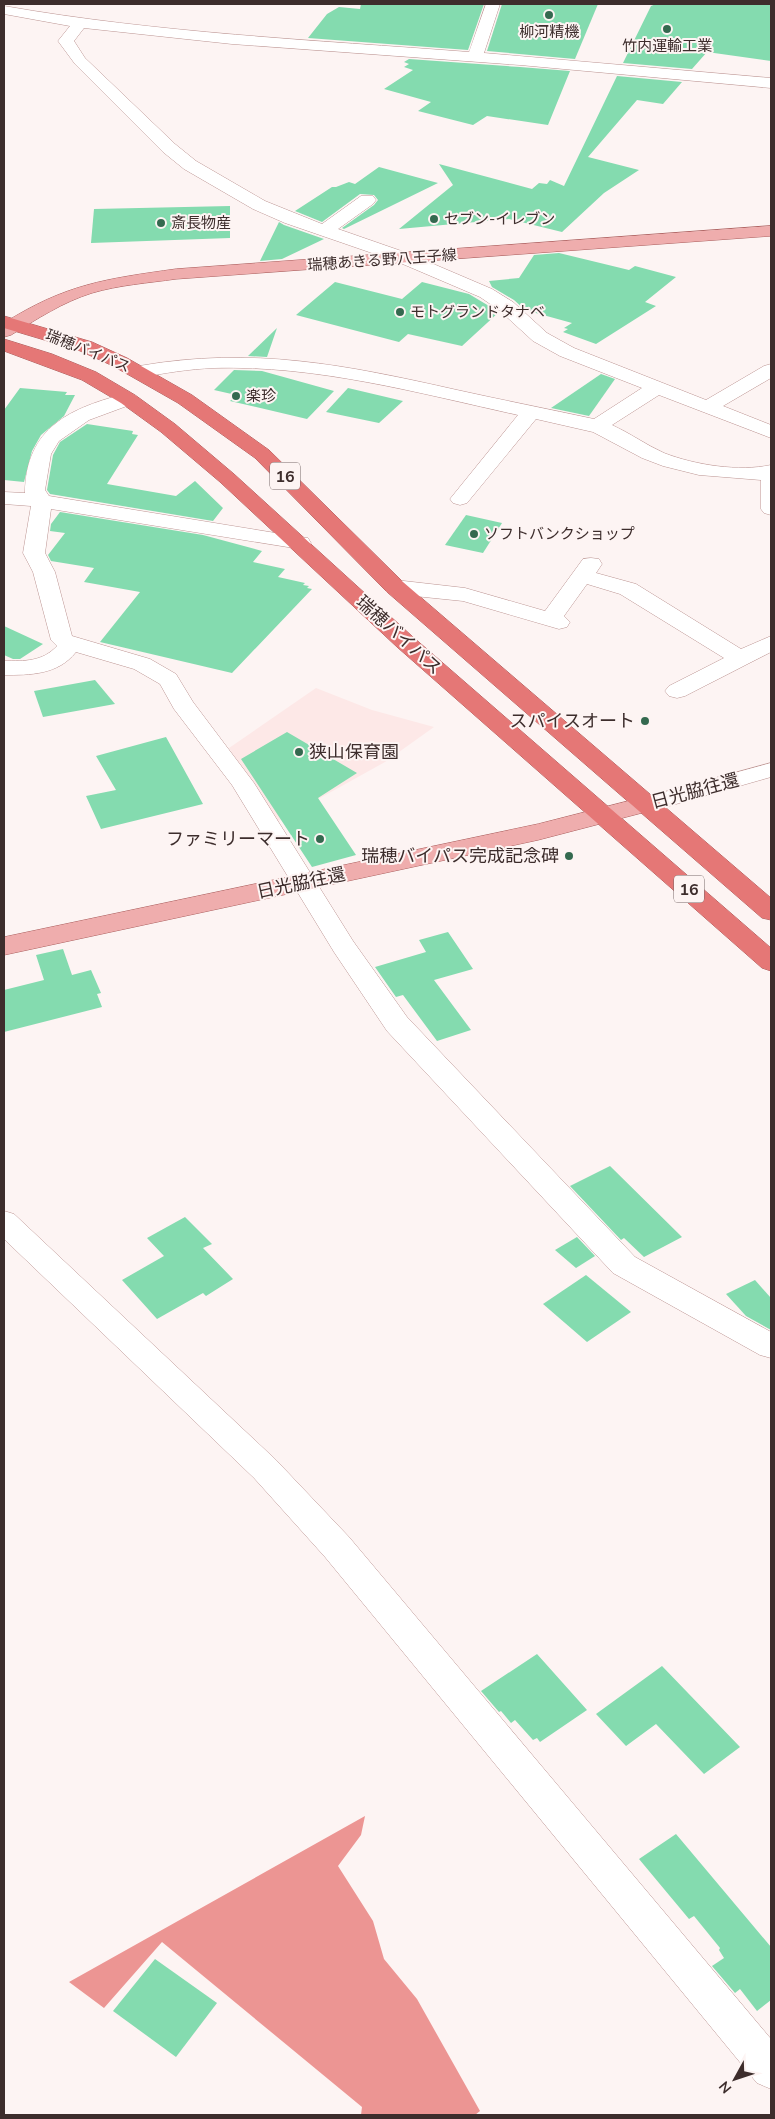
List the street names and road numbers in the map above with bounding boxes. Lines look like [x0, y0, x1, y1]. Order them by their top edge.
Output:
street label: 瑞穂あきる野八王子線 [307, 245, 457, 275]
street label: 瑞穂バイパス [43, 325, 133, 377]
road number: 16 [270, 462, 300, 490]
street label: 瑞穂バイパス [351, 590, 447, 680]
street label: 日光脇往還 [648, 768, 742, 814]
street label: 日光脇往還 [254, 862, 348, 904]
road number: 16 [674, 876, 704, 902]

